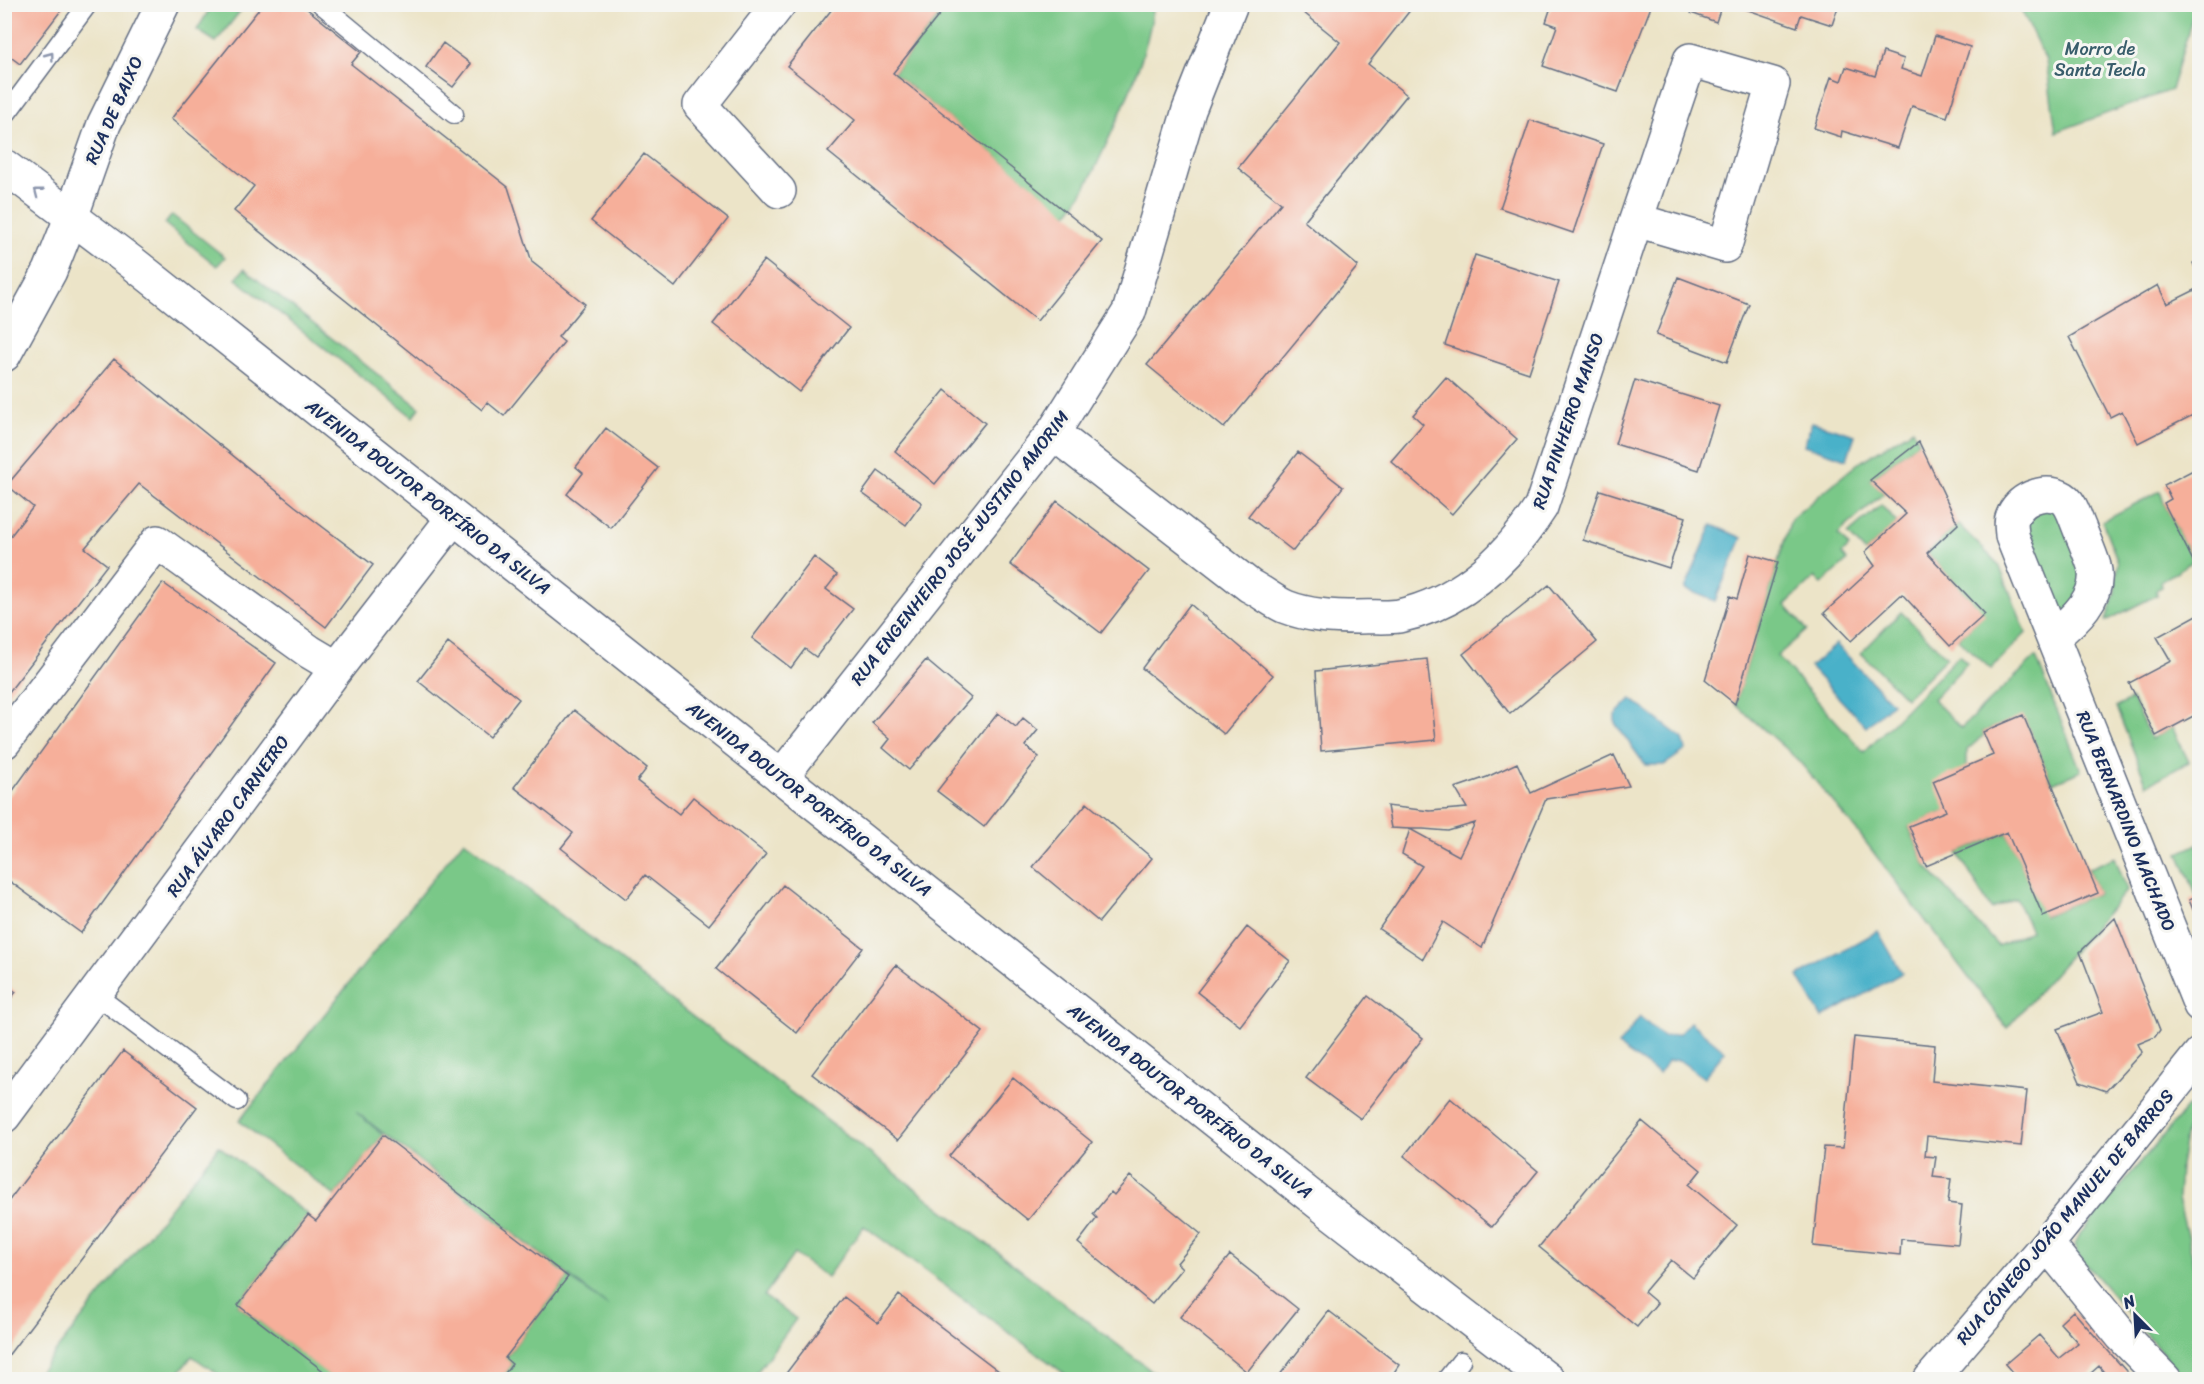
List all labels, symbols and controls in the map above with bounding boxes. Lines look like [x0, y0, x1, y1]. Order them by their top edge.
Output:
park label: Morro de Santa Tecla [2054, 33, 2146, 86]
street label: RUA DE BAIXO [76, 50, 152, 170]
one-way arrow [43, 51, 54, 62]
one-way arrow [34, 188, 45, 199]
street label: RUA PINHEIRO MANSO [1523, 329, 1613, 513]
street label: AVENIDA DOUTOR PORFÍRIO DA SILVA [297, 390, 558, 603]
street label: RUA ENGENHEIRO JOSÉ JUSTINO AMORIM [842, 403, 1078, 693]
street label: AVENIDA DOUTOR PORFÍRIO DA SILVA [678, 692, 939, 905]
street label: RUA BERNARDINO MACHADO [2067, 706, 2185, 936]
street label: RUA ÁLVARO CARNEIRO [158, 728, 298, 904]
street label: AVENIDA DOUTOR PORFÍRIO DA SILVA [1059, 994, 1320, 1207]
street label: RUA CÓNEGO JOÃO MANUEL DE BARROS [1952, 1085, 2178, 1349]
north arrow [2105, 1285, 2165, 1345]

